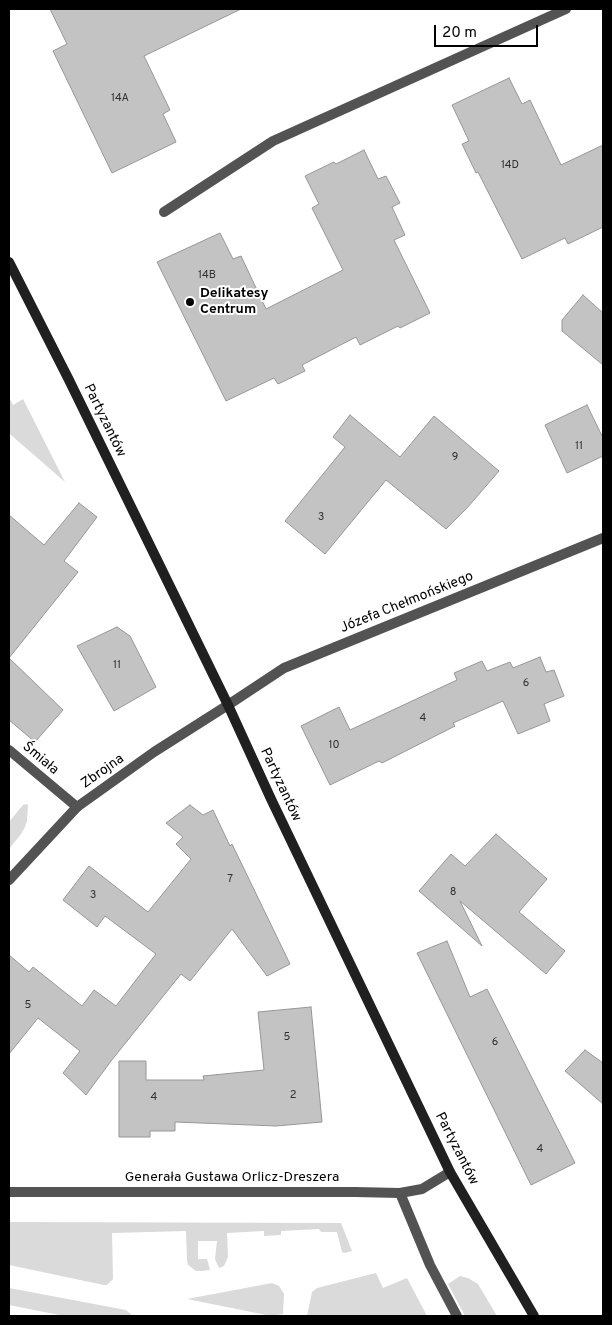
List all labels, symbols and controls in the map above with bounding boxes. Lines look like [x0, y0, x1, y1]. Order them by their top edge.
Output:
scale bar [437, 15, 541, 47]
text: 20 m [442, 24, 477, 43]
house number: 14A [111, 92, 129, 106]
house number: 14D [501, 159, 519, 173]
house number: 14B [198, 269, 216, 283]
place label: Delikatesy Centrum [200, 286, 268, 318]
marker: Delikatesy Centrum [184, 296, 196, 308]
street label: Partyzantów [79, 382, 129, 460]
house number: 11 [575, 440, 583, 454]
house number: 9 [452, 451, 458, 465]
house number: 3 [318, 511, 324, 525]
street label: Józefa Chełmońskiego [338, 569, 476, 637]
house number: 11 [113, 659, 121, 673]
house number: 6 [523, 677, 529, 691]
house number: 4 [420, 712, 426, 726]
street label: Śmiała [18, 739, 62, 779]
house number: 10 [328, 739, 340, 753]
street label: Partyzantów [256, 746, 304, 824]
street label: Zbrojna [78, 751, 128, 793]
house number: 7 [227, 873, 233, 887]
house number: 8 [450, 886, 456, 900]
house number: 3 [90, 889, 96, 903]
house number: 5 [25, 999, 31, 1013]
house number: 5 [284, 1031, 290, 1045]
house number: 6 [492, 1036, 498, 1050]
house number: 2 [290, 1089, 296, 1103]
house number: 4 [151, 1091, 157, 1105]
street label: Partyzantów [431, 1110, 481, 1188]
house number: 4 [537, 1143, 543, 1157]
street label: Generała Gustawa Orlicz-Dreszera [125, 1170, 339, 1186]

